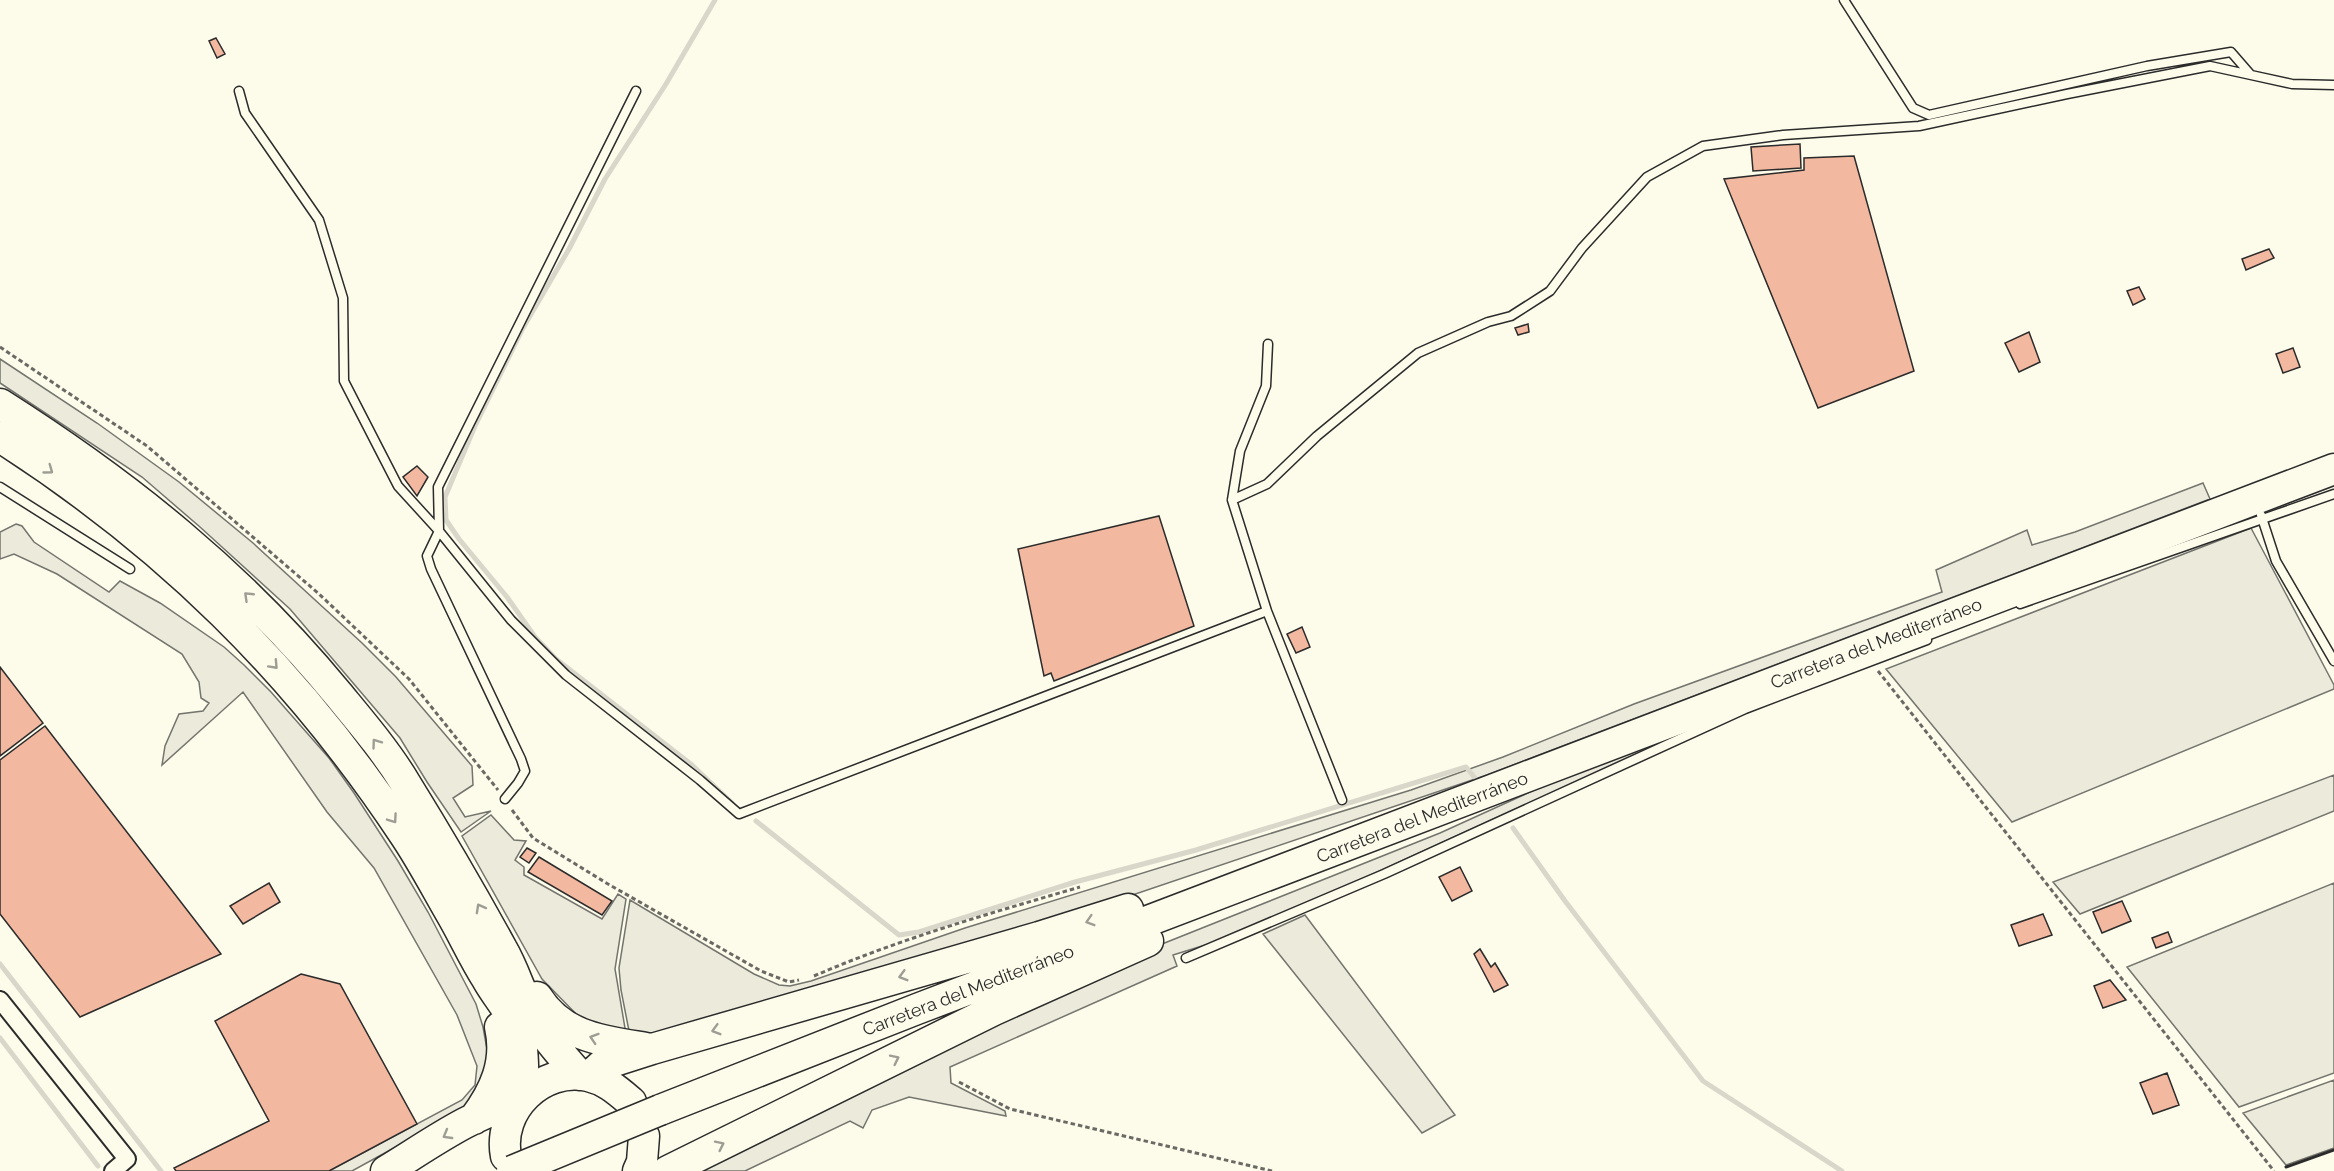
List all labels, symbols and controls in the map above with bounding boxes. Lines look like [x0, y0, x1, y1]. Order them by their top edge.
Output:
one-way arrow [42, 463, 53, 474]
one-way arrow [244, 592, 254, 603]
street label: Carretera del Mediterráneo [1767, 593, 1985, 693]
one-way arrow [267, 658, 278, 669]
one-way arrow [372, 738, 383, 749]
street label: Carretera del Mediterráneo [1313, 767, 1531, 867]
one-way arrow [386, 812, 397, 823]
one-way arrow [476, 903, 487, 914]
one-way arrow [1085, 914, 1096, 926]
street label: Carretera del Mediterráneo [859, 940, 1077, 1040]
one-way arrow [898, 969, 909, 981]
one-way arrow [711, 1023, 721, 1035]
one-way arrow [590, 1033, 600, 1046]
one-way arrow [889, 1054, 900, 1066]
one-way arrow [443, 1128, 453, 1139]
one-way arrow [714, 1141, 725, 1152]

